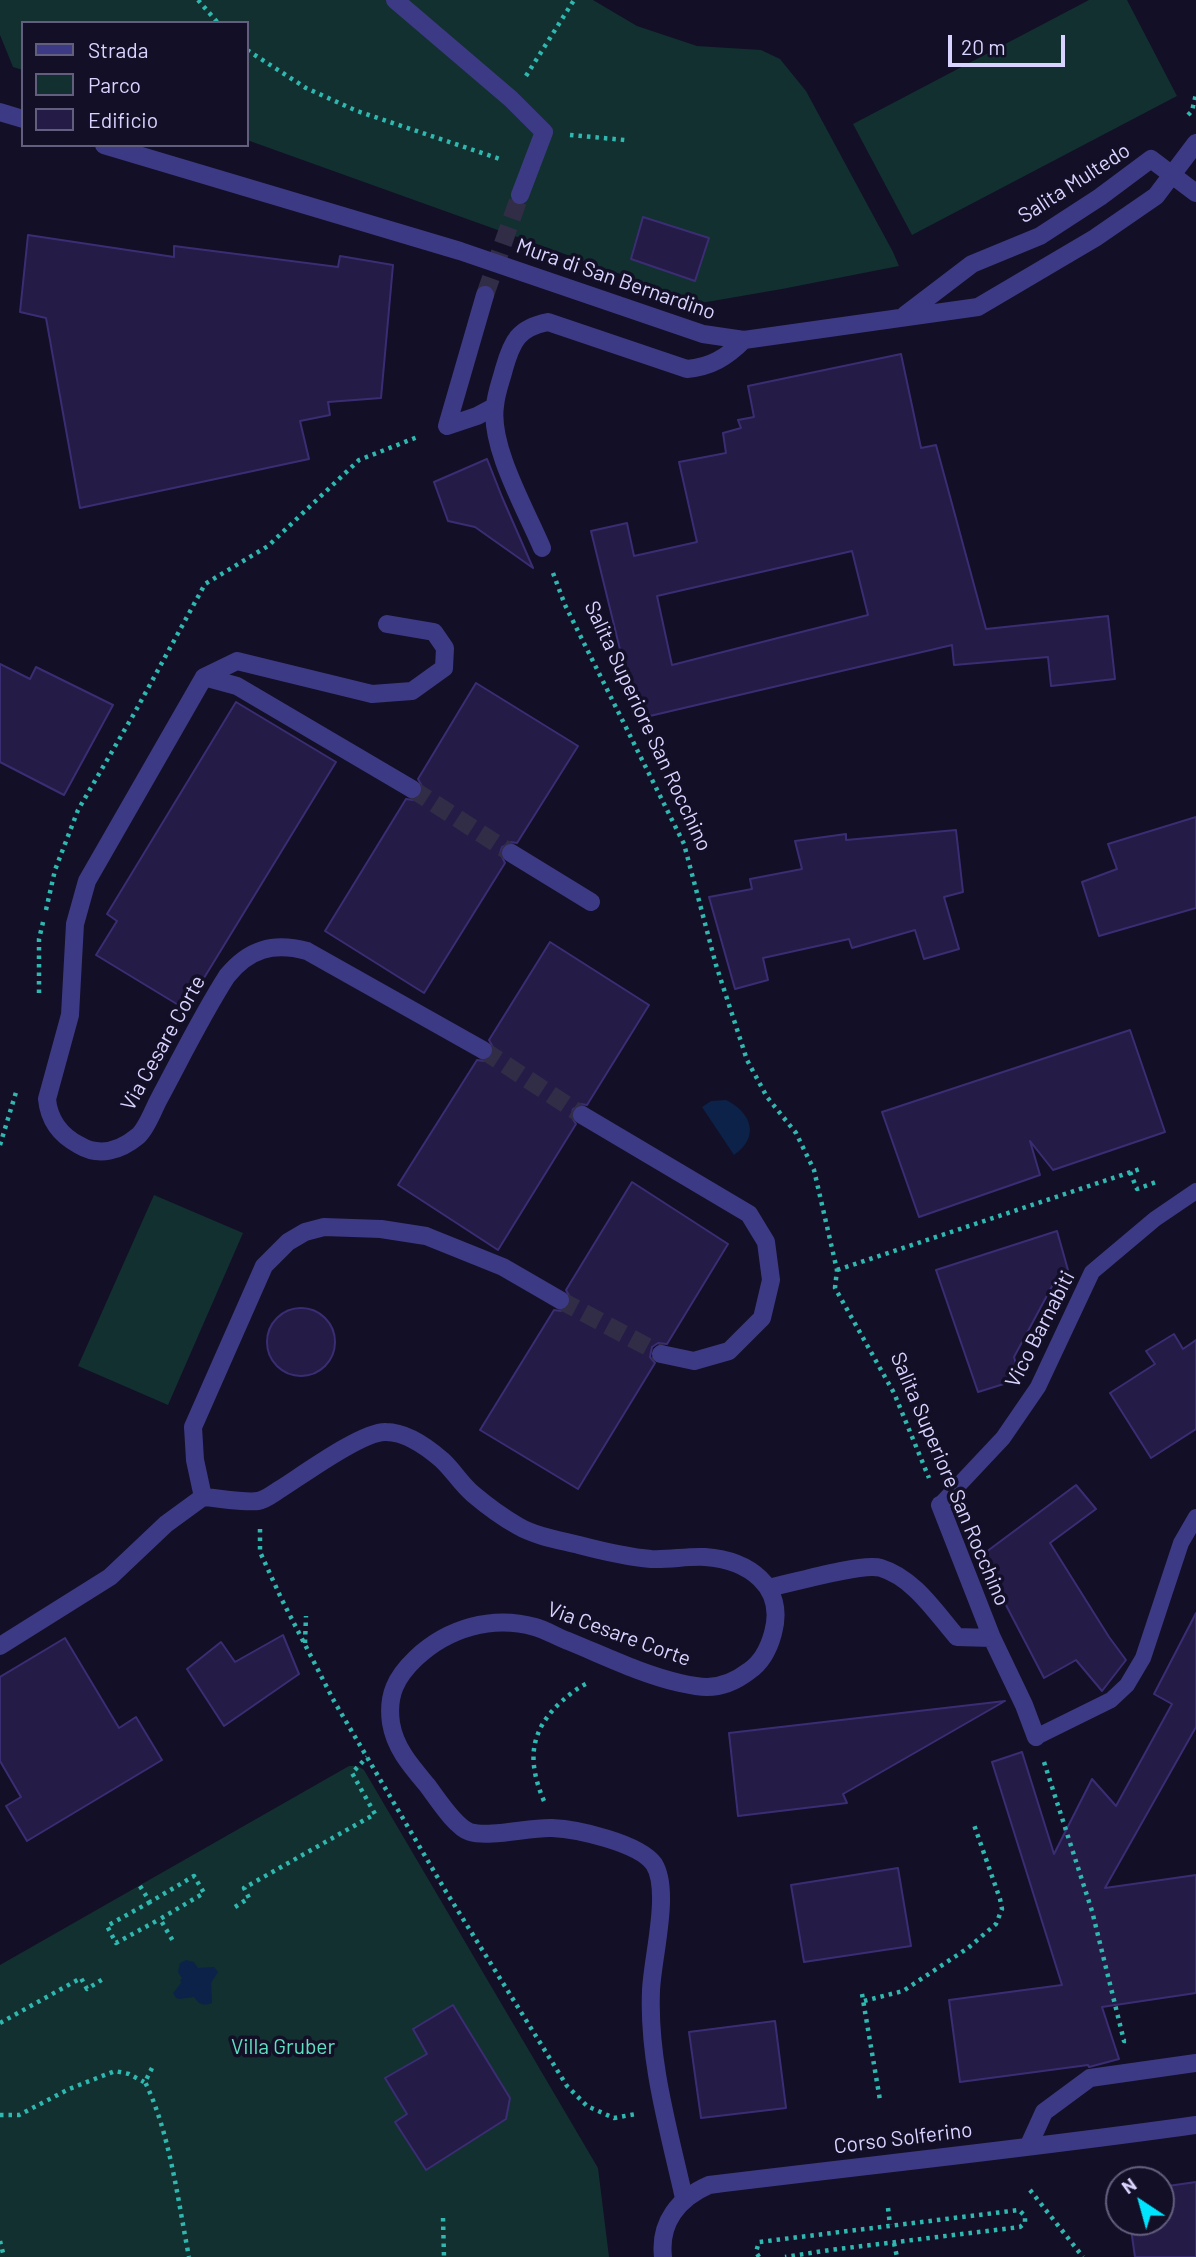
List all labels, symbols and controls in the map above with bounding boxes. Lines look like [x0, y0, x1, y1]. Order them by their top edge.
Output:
legend [21, 21, 248, 147]
scale bar [951, 21, 1068, 65]
text: 20 m [961, 34, 1006, 59]
text: Strada [88, 37, 148, 62]
text: Parco [88, 72, 141, 97]
text: Edificio [88, 107, 158, 132]
street label: Salita Multedo [1013, 138, 1135, 228]
street label: Mura di San Bernardino [513, 233, 719, 325]
street label: Salita Superiore San Rocchino [579, 597, 717, 855]
street label: Via Cesare Corte [115, 971, 211, 1115]
street label: Vico Barnabiti [1000, 1266, 1080, 1392]
street label: Salita Superiore San Rocchino [885, 1348, 1015, 1610]
street label: Via Cesare Corte [544, 1596, 694, 1672]
park label: Villa Gruber [231, 2034, 335, 2060]
street label: Corso Solferino [832, 2117, 974, 2159]
north arrow [1105, 2166, 1175, 2236]
text: N [1117, 2172, 1140, 2198]

